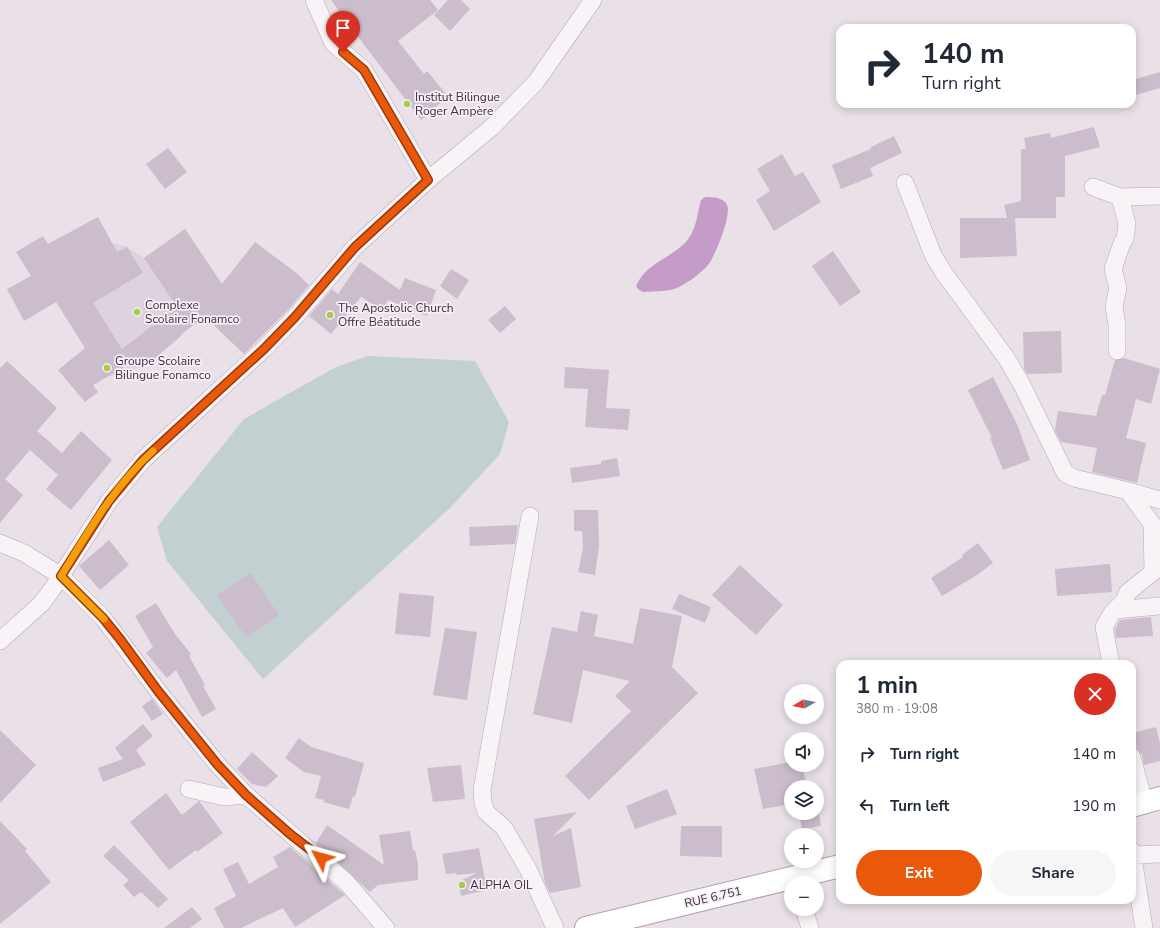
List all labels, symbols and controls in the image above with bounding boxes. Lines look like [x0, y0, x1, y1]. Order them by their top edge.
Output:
pin [326, 11, 360, 52]
icon: arrive [332, 17, 354, 39]
text: 140 m [922, 35, 1005, 73]
icon: right [856, 40, 908, 92]
text: Turn right [922, 71, 1001, 95]
place label: Institut Bilingue Roger Ampère [415, 89, 500, 119]
marker: Institut Bilingue Roger Ampère [402, 99, 412, 109]
place label: Complexe Scolaire Fonamco [145, 297, 240, 327]
place label: The Apostolic Church Offre Béatitude [338, 300, 454, 330]
marker: Complexe Scolaire Fonamco [132, 307, 142, 317]
marker: The Apostolic Church Offre Béatitude [325, 310, 335, 320]
place label: Groupe Scolaire Bilingue Fonamco [115, 353, 211, 383]
marker: Groupe Scolaire Bilingue Fonamco [102, 363, 112, 373]
text: 1 min [856, 669, 918, 701]
button: close [1074, 673, 1116, 715]
north arrow [784, 684, 824, 724]
map controls [784, 684, 824, 916]
text: 380 m · 19:08 [856, 700, 938, 718]
button: sound [784, 732, 824, 772]
icon: right [856, 743, 878, 765]
text: Turn right [890, 744, 959, 764]
text: 140 m [1072, 744, 1116, 764]
button: layers [784, 780, 824, 820]
icon: left [856, 795, 878, 817]
text: Turn left [890, 796, 949, 816]
text: 190 m [1072, 796, 1116, 816]
button: + [784, 828, 824, 868]
position arrow [300, 837, 342, 879]
button: Exit [856, 850, 982, 896]
button: Share [990, 850, 1116, 896]
button: − [784, 876, 824, 916]
place label: ALPHA OIL [470, 877, 533, 893]
marker: ALPHA OIL [457, 880, 467, 890]
street label: RUE 6.751 [683, 883, 743, 911]

